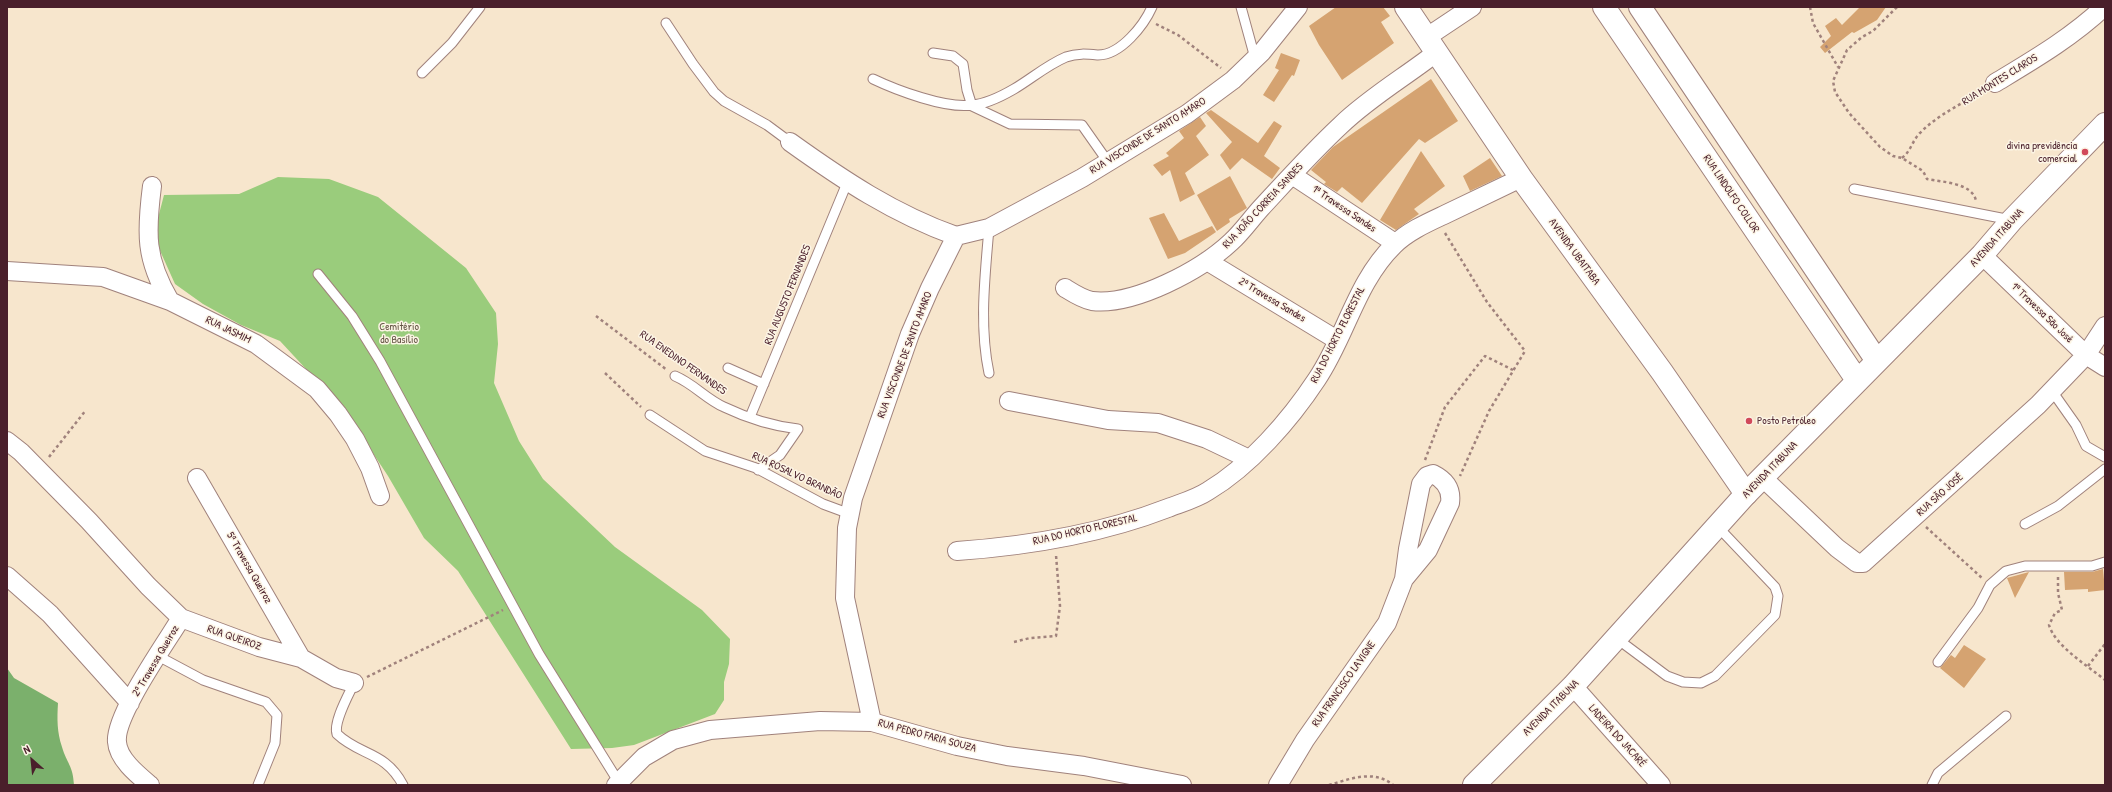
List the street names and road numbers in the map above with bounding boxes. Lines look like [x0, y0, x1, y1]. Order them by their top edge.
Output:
street label: RUA MONTES CLAROS [1960, 51, 2040, 109]
street label: RUA VISCONDE DE SANTO AMARO [1087, 95, 1209, 177]
street label: RUA LINDOLFO COLLOR [1700, 153, 1762, 235]
street label: RUA JOÃO CORREIA SANDES [1220, 161, 1306, 251]
street label: 1ª Travessa Sandes [1309, 183, 1379, 235]
street label: AVENIDA ITABUNA [1967, 206, 2027, 270]
street label: AVENIDA UBAITABA [1545, 216, 1603, 288]
street label: RUA AUGUSTO FERNANDES [762, 243, 814, 347]
street label: 2ª Travessa Sandes [1236, 275, 1308, 325]
street label: 1ª Travessa São José [2008, 280, 2076, 346]
street label: RUA DO HORTO FLORESTAL [1308, 284, 1368, 386]
street label: RUA VISCONDE DE SANTO AMARO [875, 290, 935, 420]
street label: RUA JASMIM [203, 313, 253, 347]
street label: RUA ENEDINO FERNANDES [637, 328, 729, 398]
street label: AVENIDA ITABUNA [1740, 439, 1800, 501]
street label: RUA ROSALVO BRANDÃO [750, 449, 844, 503]
street label: RUA SÃO JOSÉ [1914, 471, 1966, 519]
street label: RUA DO HORTO FLORESTAL [1032, 512, 1138, 548]
street label: 5ª Travessa Queiroz [223, 530, 275, 606]
street label: 2ª Travessa Queiroz [130, 623, 182, 699]
street label: RUA QUEIROZ [205, 623, 263, 653]
street label: RUA FRANCISCO LAVIGNE [1309, 639, 1379, 729]
street label: AVENIDA ITABUNA [1520, 677, 1582, 739]
street label: LADEIRA DO JACARÉ [1585, 702, 1649, 770]
street label: RUA PEDRO FARIA SOUZA [876, 717, 978, 755]

